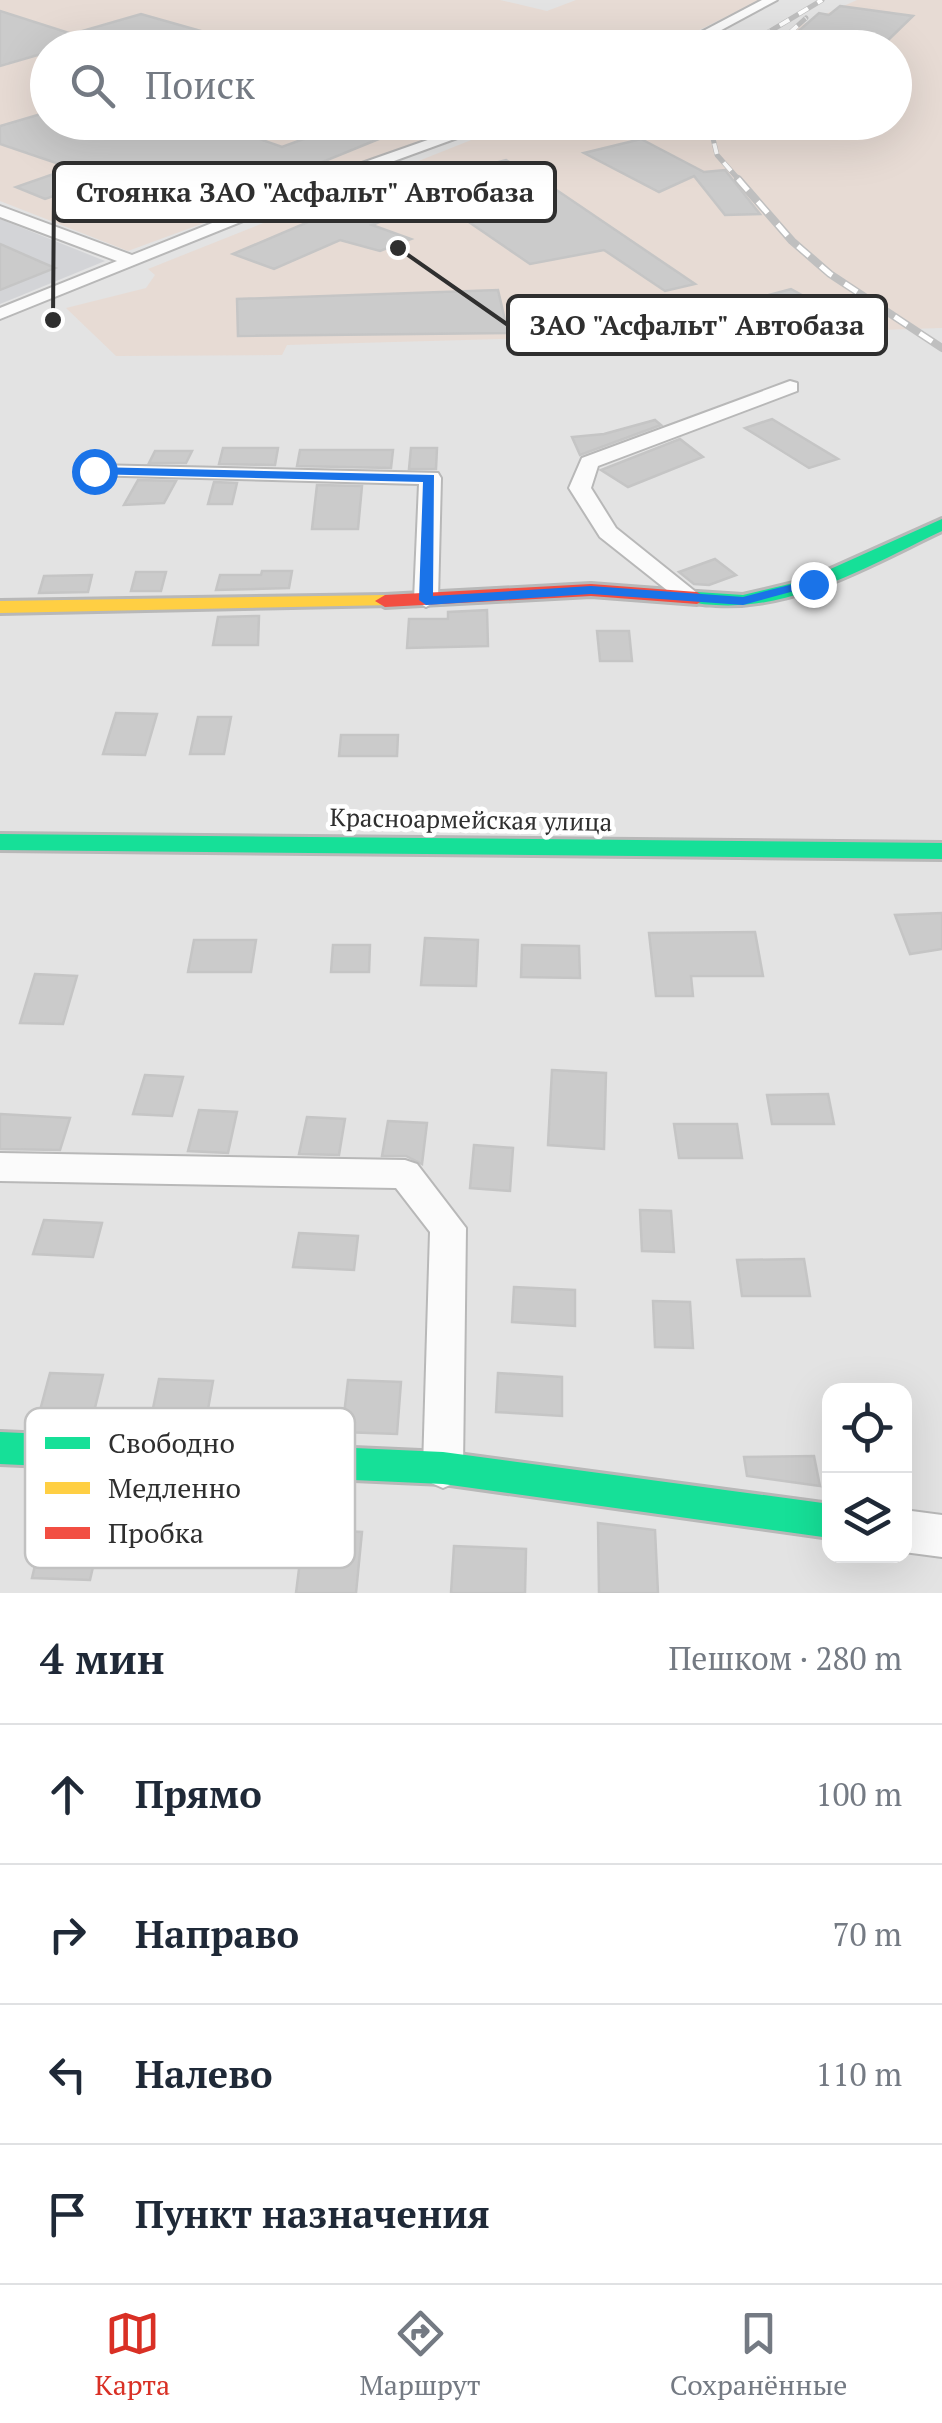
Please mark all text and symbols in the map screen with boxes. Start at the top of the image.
search box [30,30,912,140]
icon: search [65,58,120,113]
text: Поиск [145,60,255,110]
callout: Стоянка ЗАО "Асфальт" Автобаза [54,163,555,221]
text: Стоянка ЗАО "Асфальт" Автобаза [76,173,535,210]
callout: ЗАО "Асфальт" Автобаза [508,296,886,354]
text: ЗАО "Асфальт" Автобаза [530,306,865,343]
route start [72,449,118,495]
route end [791,562,837,608]
street label: Красноармейская улица [329,800,613,838]
map controls [822,1383,912,1563]
button: locate [822,1383,912,1473]
legend [25,1408,355,1568]
text: Свободно [108,1424,235,1461]
text: Медленно [108,1469,241,1506]
button: layers [822,1473,912,1563]
text: Пробка [108,1514,204,1551]
text: 4 мин [40,1630,165,1686]
text: Пешком · 280 m [668,1637,902,1679]
icon: ahead [40,1767,95,1822]
text: Прямо [135,1769,262,1819]
text: 100 m [815,1773,902,1815]
icon: right [40,1907,95,1962]
text: Направо [135,1909,299,1959]
text: 70 m [832,1913,902,1955]
icon: left [40,2047,95,2102]
text: Налево [135,2049,273,2099]
text: 110 m [815,2053,902,2095]
icon: arrive [40,2187,95,2242]
text: Пункт назначения [135,2189,490,2239]
tab: Карта [95,2306,170,2403]
tab: Маршрут [359,2306,481,2403]
tab: Сохранённые [670,2306,847,2403]

